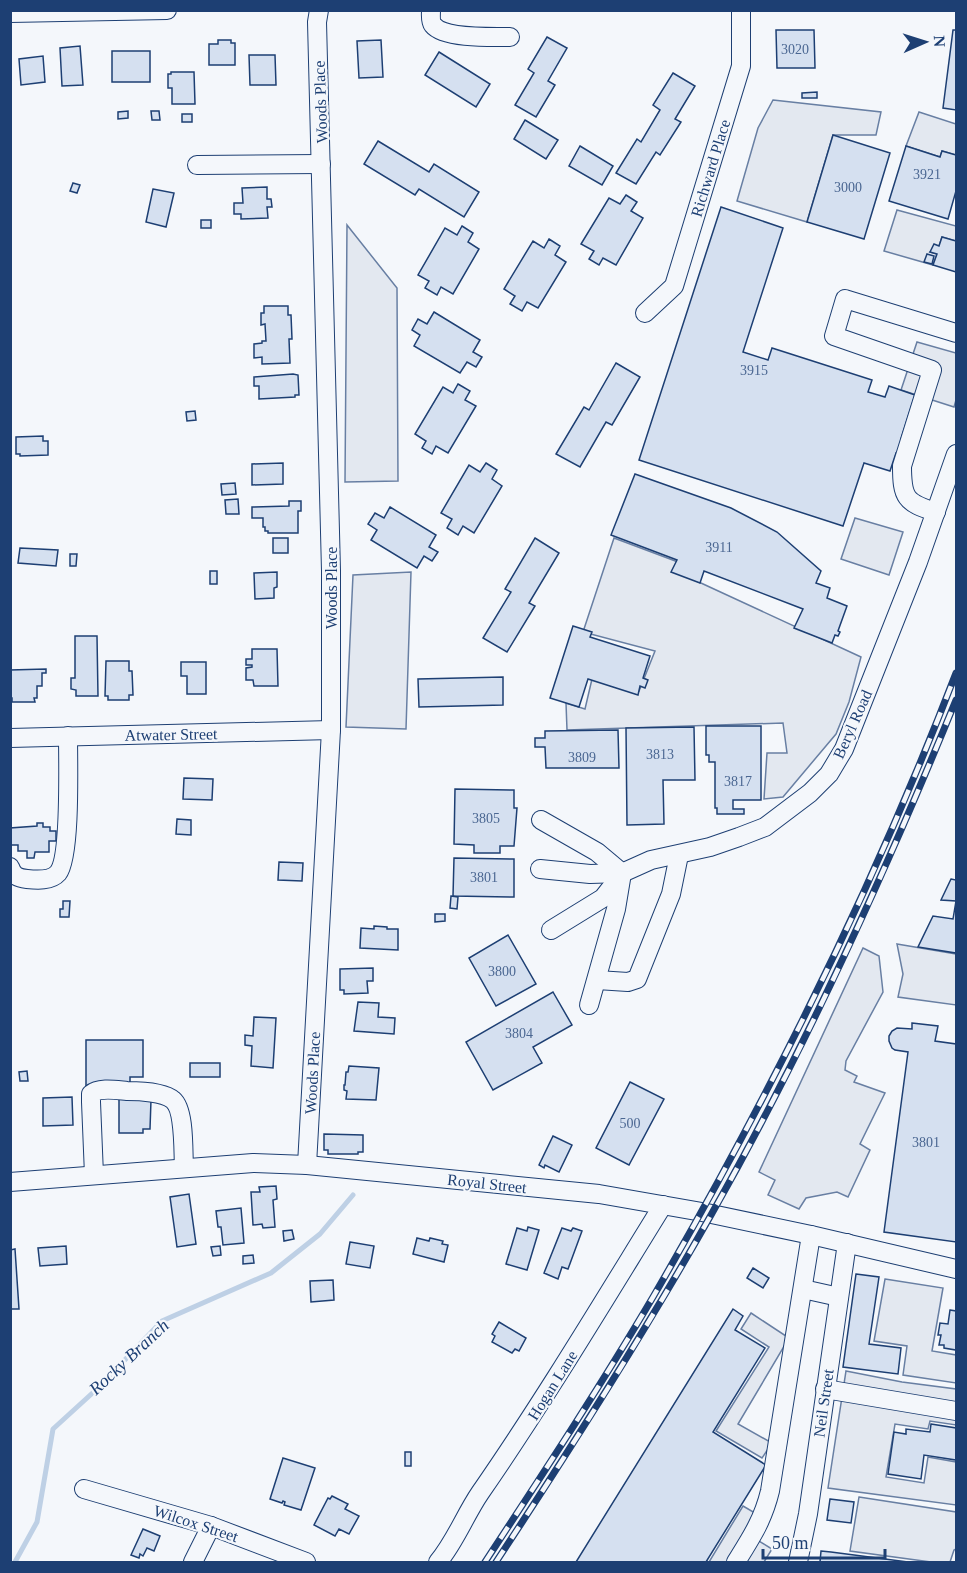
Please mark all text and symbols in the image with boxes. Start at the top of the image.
north arrow [895,12,955,72]
text: N [931,35,948,48]
house number: 3020 [781,42,809,57]
street label: Woods Place [311,60,330,144]
street label: Richward Place [688,117,733,219]
house number: 3921 [913,167,941,182]
house number: 3000 [834,180,862,195]
house number: 3915 [740,363,768,378]
house number: 3911 [705,540,733,555]
street label: Woods Place [323,547,340,629]
street label: Beryl Road [830,687,876,762]
street label: Atwater Street [124,725,218,744]
house number: 3813 [646,747,674,762]
house number: 3809 [568,750,596,765]
house number: 3817 [724,774,752,789]
house number: 3805 [472,811,500,826]
house number: 3801 [470,870,498,885]
house number: 3800 [488,964,516,979]
house number: 3804 [505,1026,533,1041]
street label: Woods Place [302,1031,323,1115]
house number: 500 [620,1116,641,1131]
house number: 3801 [912,1135,940,1150]
street label: Royal Street [446,1171,528,1197]
water label: Rocky Branch [84,1315,173,1400]
street label: Hogan Lane [524,1347,581,1424]
street label: Neil Street [810,1367,837,1438]
street label: Wilcox Street [151,1502,241,1545]
scale bar [763,1522,884,1560]
text: 50 m [772,1533,809,1553]

